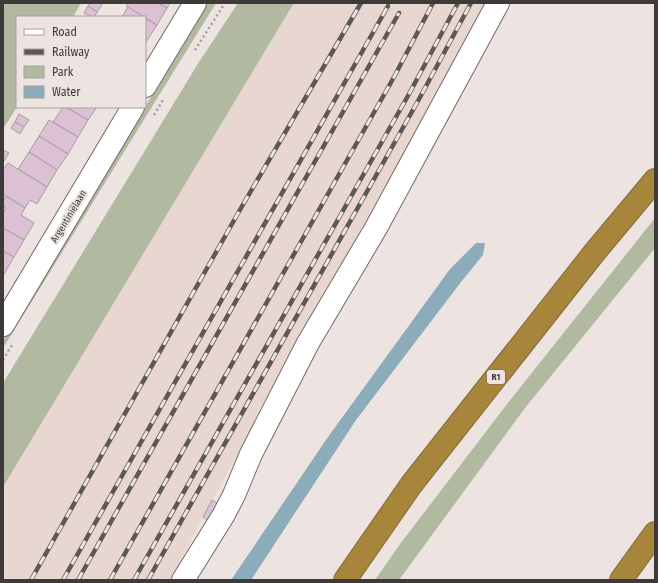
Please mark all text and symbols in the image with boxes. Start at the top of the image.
legend [16,16,146,108]
text: Road [52,25,77,39]
text: Railway [52,45,90,59]
text: Park [52,65,74,79]
text: Water [52,85,81,99]
street label: Argentiniëlaan [48,188,89,245]
road number: R1 [487,370,505,384]

